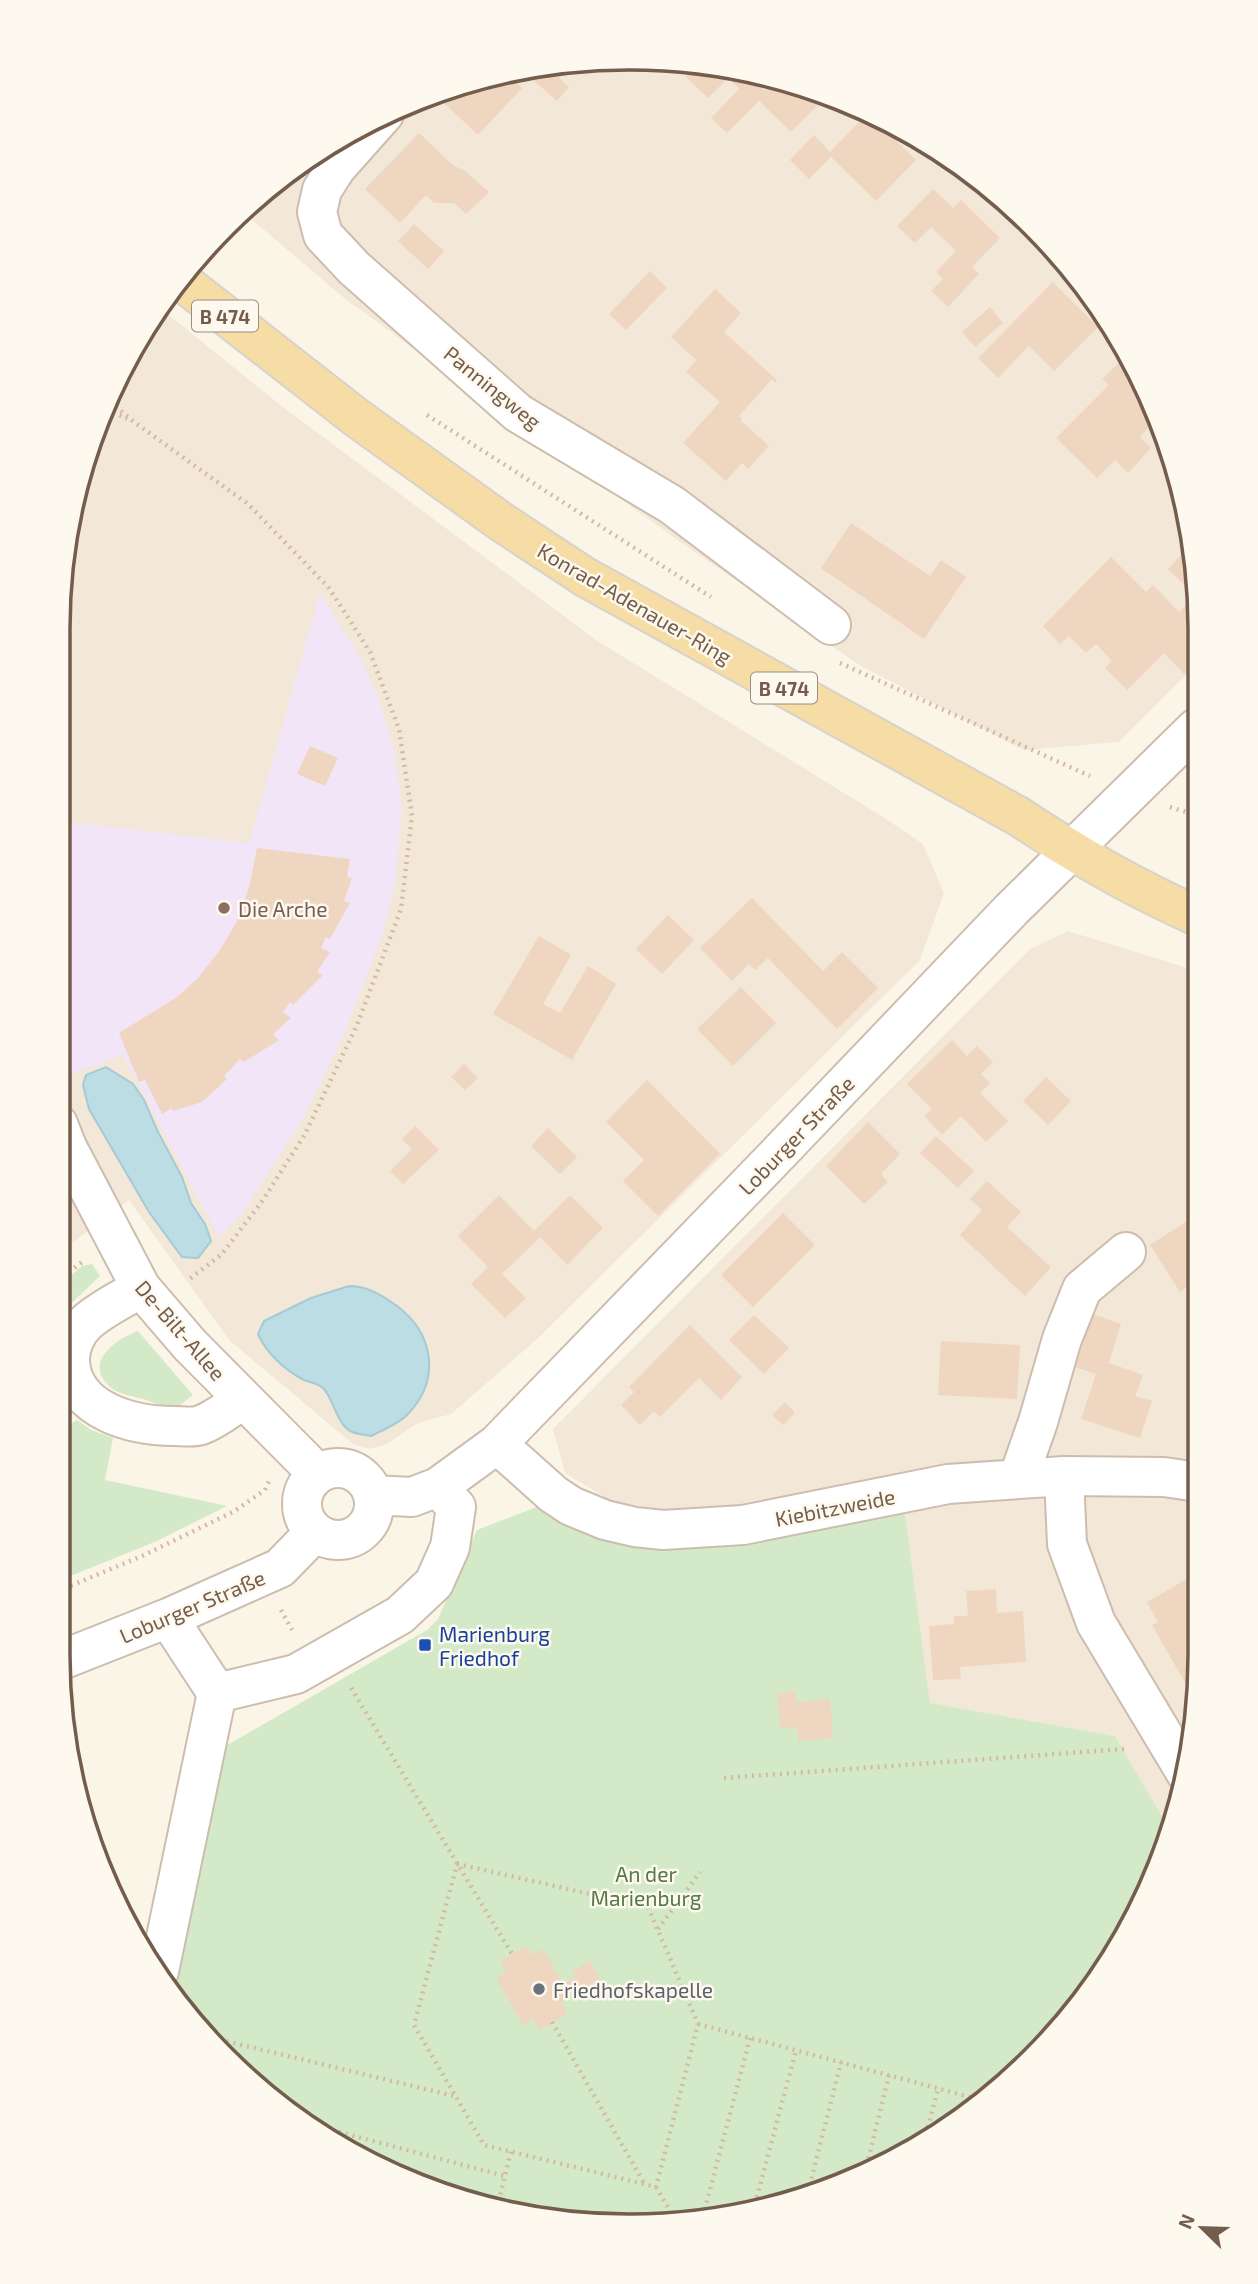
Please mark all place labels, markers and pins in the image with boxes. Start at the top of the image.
place label: Die Arche [238,896,328,921]
marker: Die Arche [216,900,232,916]
place label: Marienburg Friedhof [439,1621,550,1670]
marker: Marienburg Friedhof [417,1637,433,1653]
place label: Friedhofskapelle [553,1977,713,2002]
marker: Friedhofskapelle [531,1981,547,1997]

